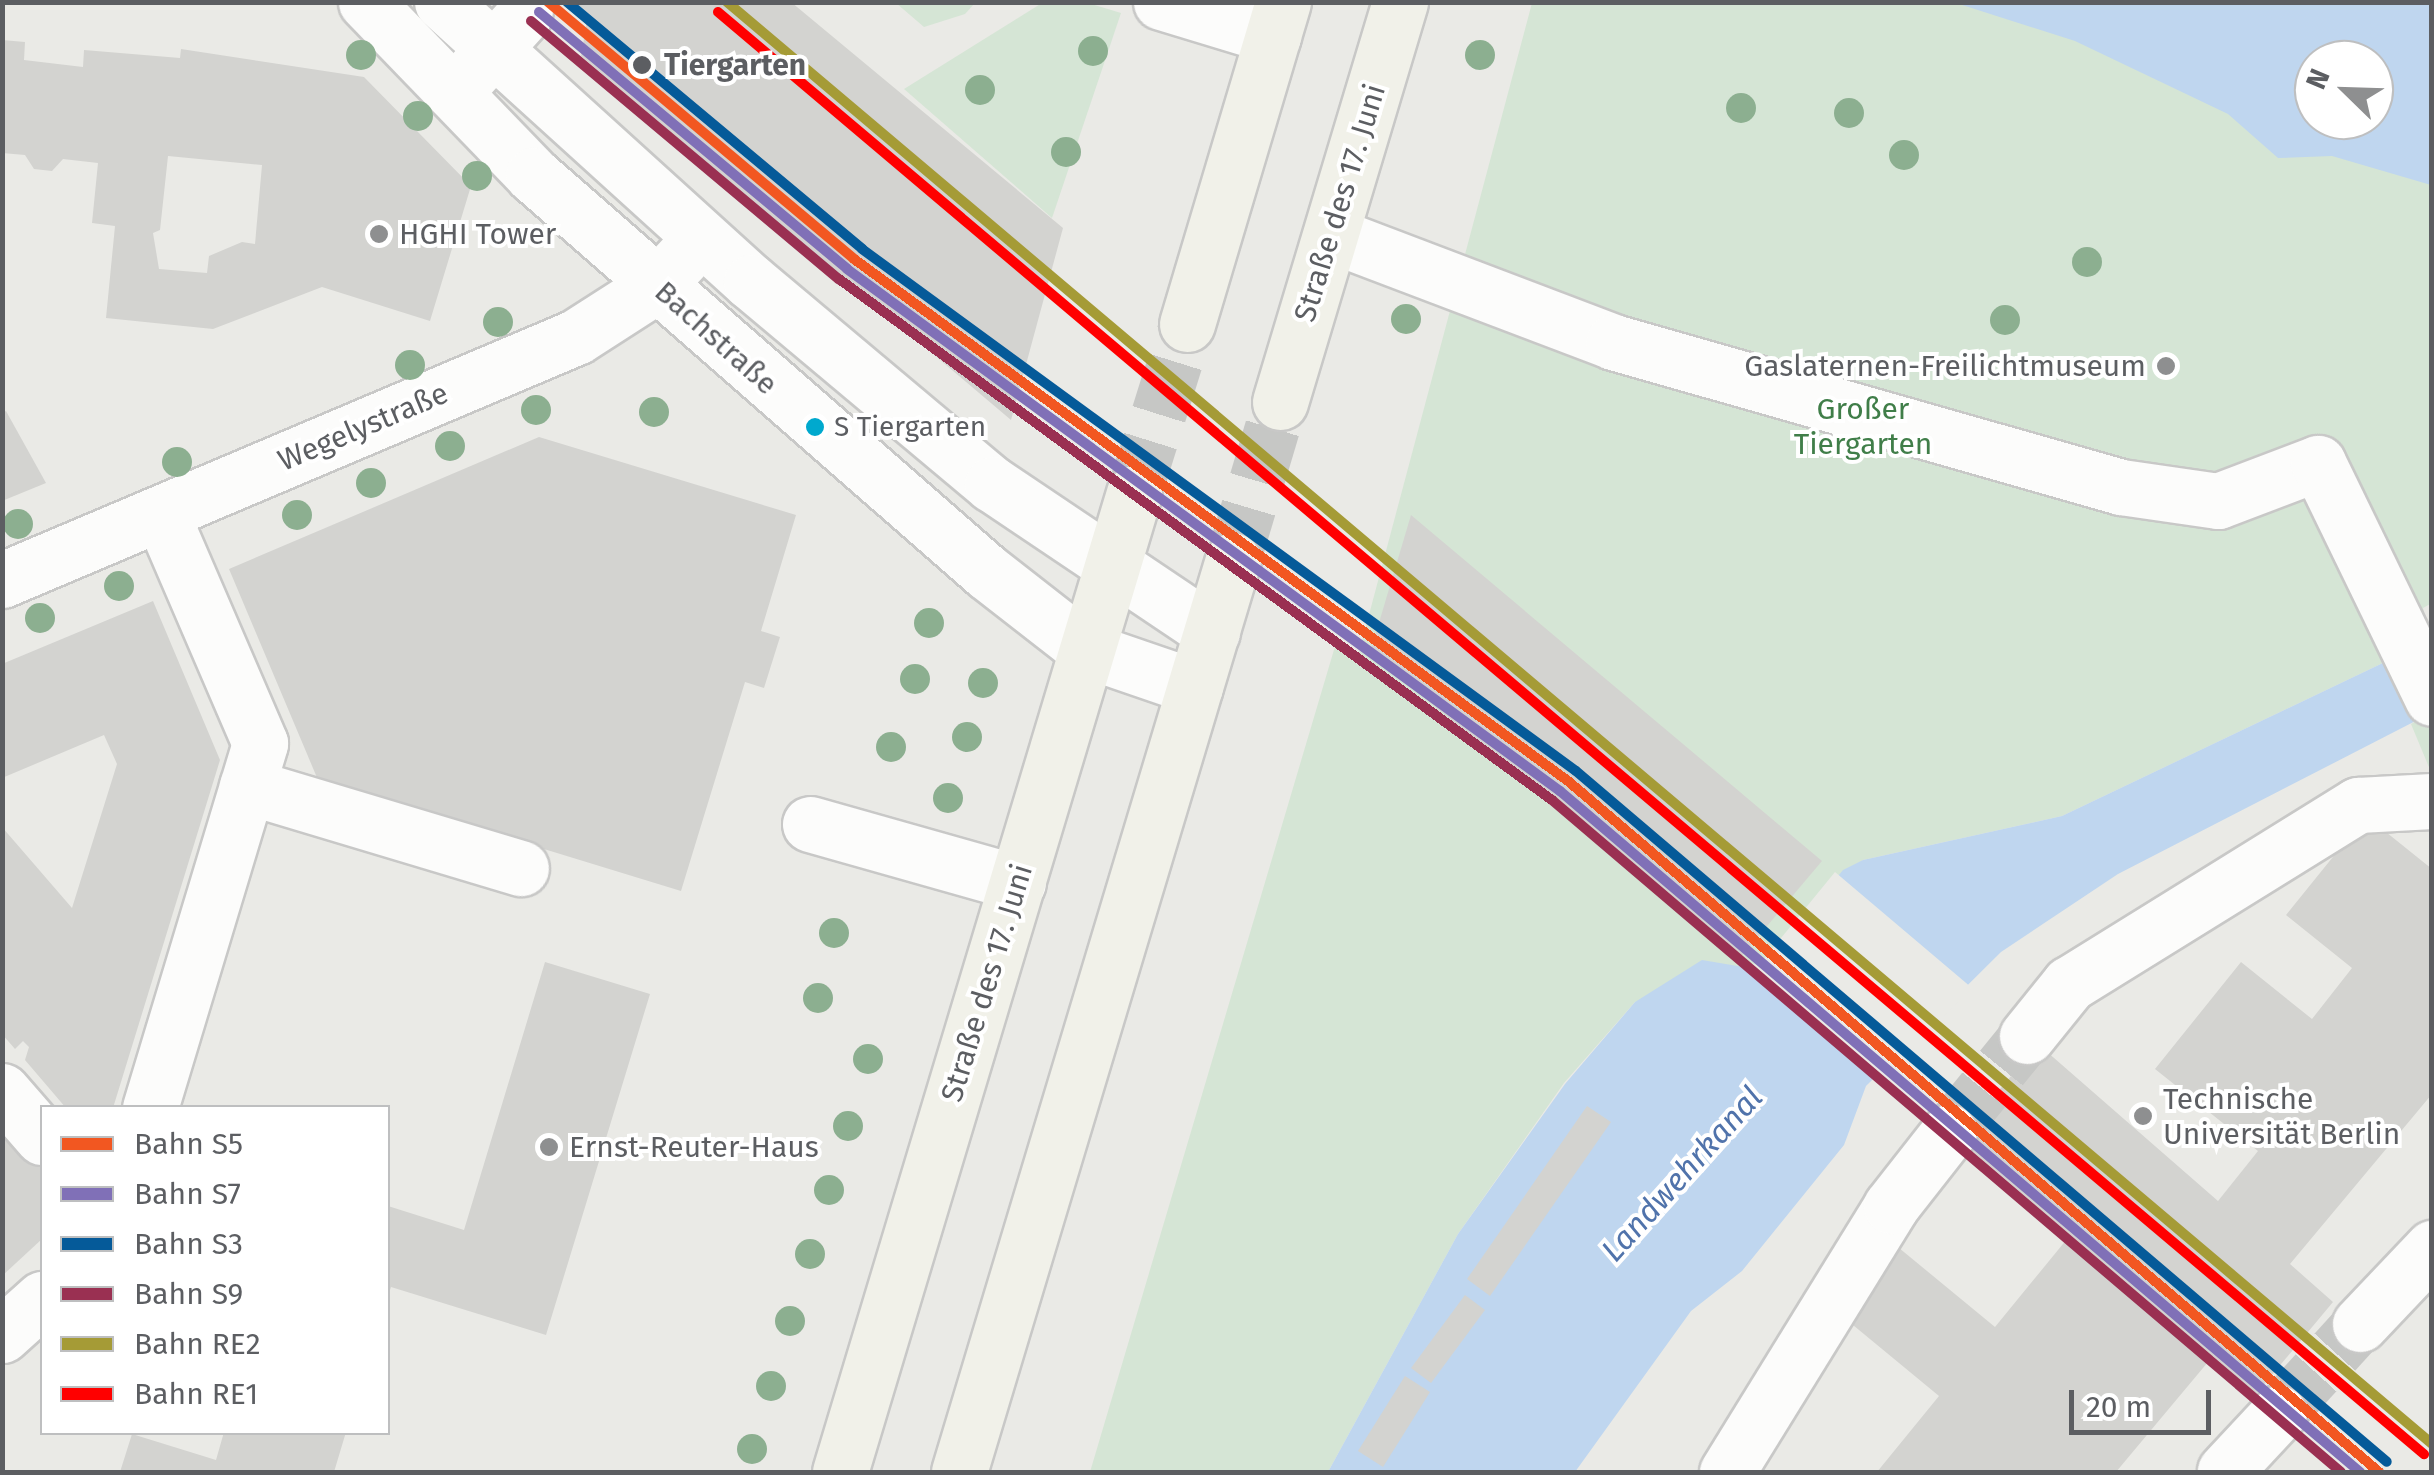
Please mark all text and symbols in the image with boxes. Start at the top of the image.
north arrow [2294,40,2394,140]
place label: Tiergarten [664,47,806,83]
marker: Tiergarten [629,52,655,78]
text: N [2299,64,2337,94]
street label: Straße des 17. Juni [1287,80,1393,326]
place label: HGHI Tower [399,216,556,252]
marker: HGHI Tower [368,223,390,245]
street label: Bachstraße [647,274,785,402]
place label: Gaslaternen-Freilichtmuseum [1744,348,2146,384]
marker: Gaslaternen-Freilichtmuseum [2155,355,2177,377]
street label: Wegelystraße [273,375,453,479]
park label: Großer Tiergarten [1794,391,1932,462]
place label: S Tiergarten [834,410,986,444]
marker: S Tiergarten [805,417,825,437]
street label: Straße des 17. Juni [934,860,1040,1106]
water label: Landwehrkanal [1593,1079,1771,1269]
place label: Technische Universität Berlin [2163,1081,2400,1152]
legend [40,1105,390,1435]
marker: Technische Universität Berlin [2132,1105,2154,1127]
text: Bahn S5 [134,1126,243,1162]
place label: Ernst-Reuter-Haus [569,1129,819,1165]
marker: Ernst-Reuter-Haus [538,1136,560,1158]
text: Bahn S7 [134,1176,241,1212]
text: Bahn S3 [134,1226,243,1262]
text: Bahn S9 [134,1276,243,1312]
text: Bahn RE2 [134,1326,261,1362]
scale bar [2074,1370,2216,1432]
text: Bahn RE1 [134,1376,258,1412]
text: 20 m [2086,1389,2151,1425]

